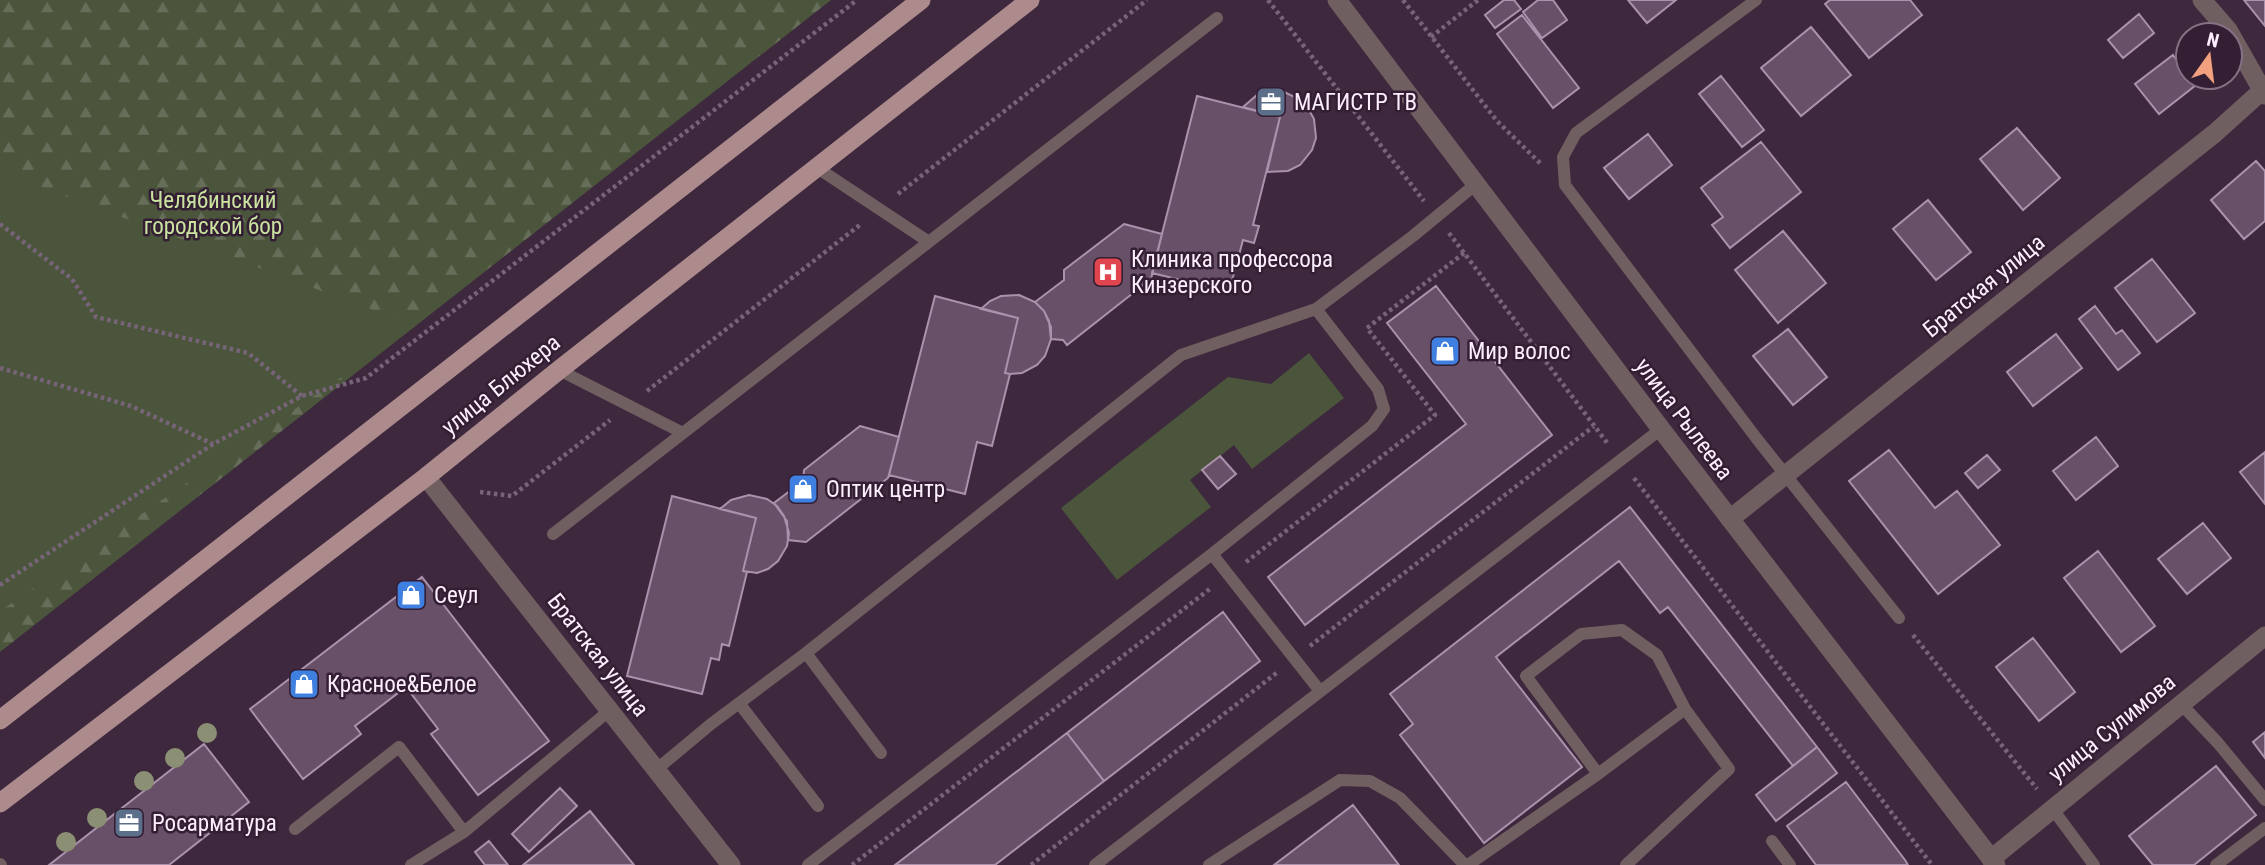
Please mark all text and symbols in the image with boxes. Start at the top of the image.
north arrow [2174,21,2244,91]
text: N [2205,27,2221,53]
office icon: МАГИСТР ТВ [1254,85,1288,119]
place label: МАГИСТР ТВ [1294,89,1417,116]
park label: Челябинский городской бор [144,187,282,240]
street label: Братская улица [1918,229,2050,343]
place label: Клиника профессора Кинзерского [1131,246,1333,299]
hospital icon: Клиника профессора Кинзерского [1091,255,1125,289]
street label: улица Блюхера [436,329,566,441]
shop icon: Мир волос [1428,334,1462,368]
place label: Мир волос [1468,338,1571,365]
street label: улица Рылеева [1630,353,1738,485]
shop icon: Оптик центр [786,472,820,506]
place label: Оптик центр [826,476,945,503]
shop icon: Сеул [394,578,428,612]
place label: Сеул [434,582,479,609]
street label: Братская улица [542,588,654,722]
shop icon: Красное&Белое [287,667,321,701]
street label: улица Сулимова [2043,669,2181,787]
place label: Красное&Белое [327,671,477,698]
office icon: Росарматура [112,806,146,840]
place label: Росарматура [152,810,277,837]

